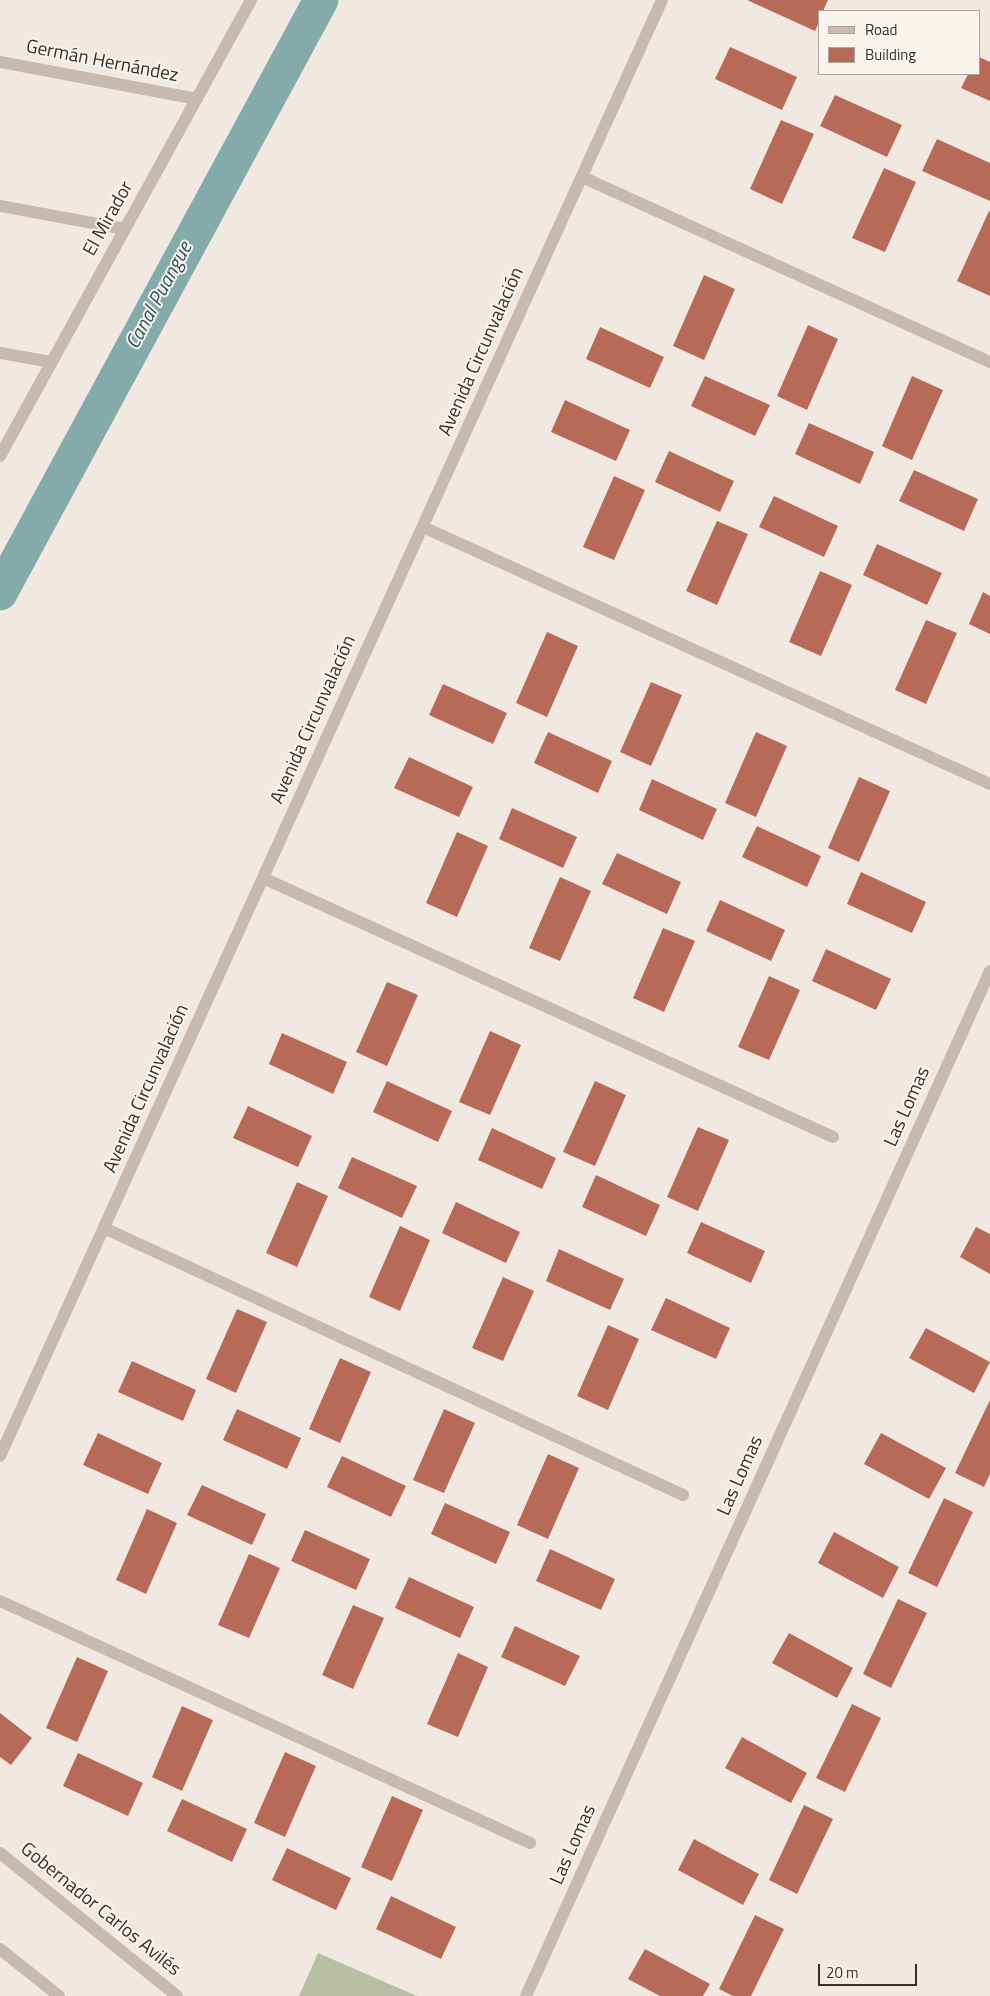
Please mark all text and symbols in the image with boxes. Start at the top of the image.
legend [818,10,980,75]
text: Road [865,18,897,41]
street label: Germán Hernández [24,36,180,88]
text: Building [865,43,916,66]
street label: El Mirador [79,178,139,260]
water label: Canal Puangue [122,238,198,354]
street label: Avenida Circunvalación [435,264,529,440]
street label: Avenida Circunvalación [267,632,361,808]
street label: Avenida Circunvalación [100,1001,194,1177]
street label: Las Lomas [880,1064,936,1150]
street label: Las Lomas [713,1433,769,1519]
street label: Las Lomas [546,1802,602,1888]
street label: Gobernador Carlos Avilés [15,1838,185,1982]
scale bar [820,1954,919,1986]
text: 20 m [826,1961,859,1984]

